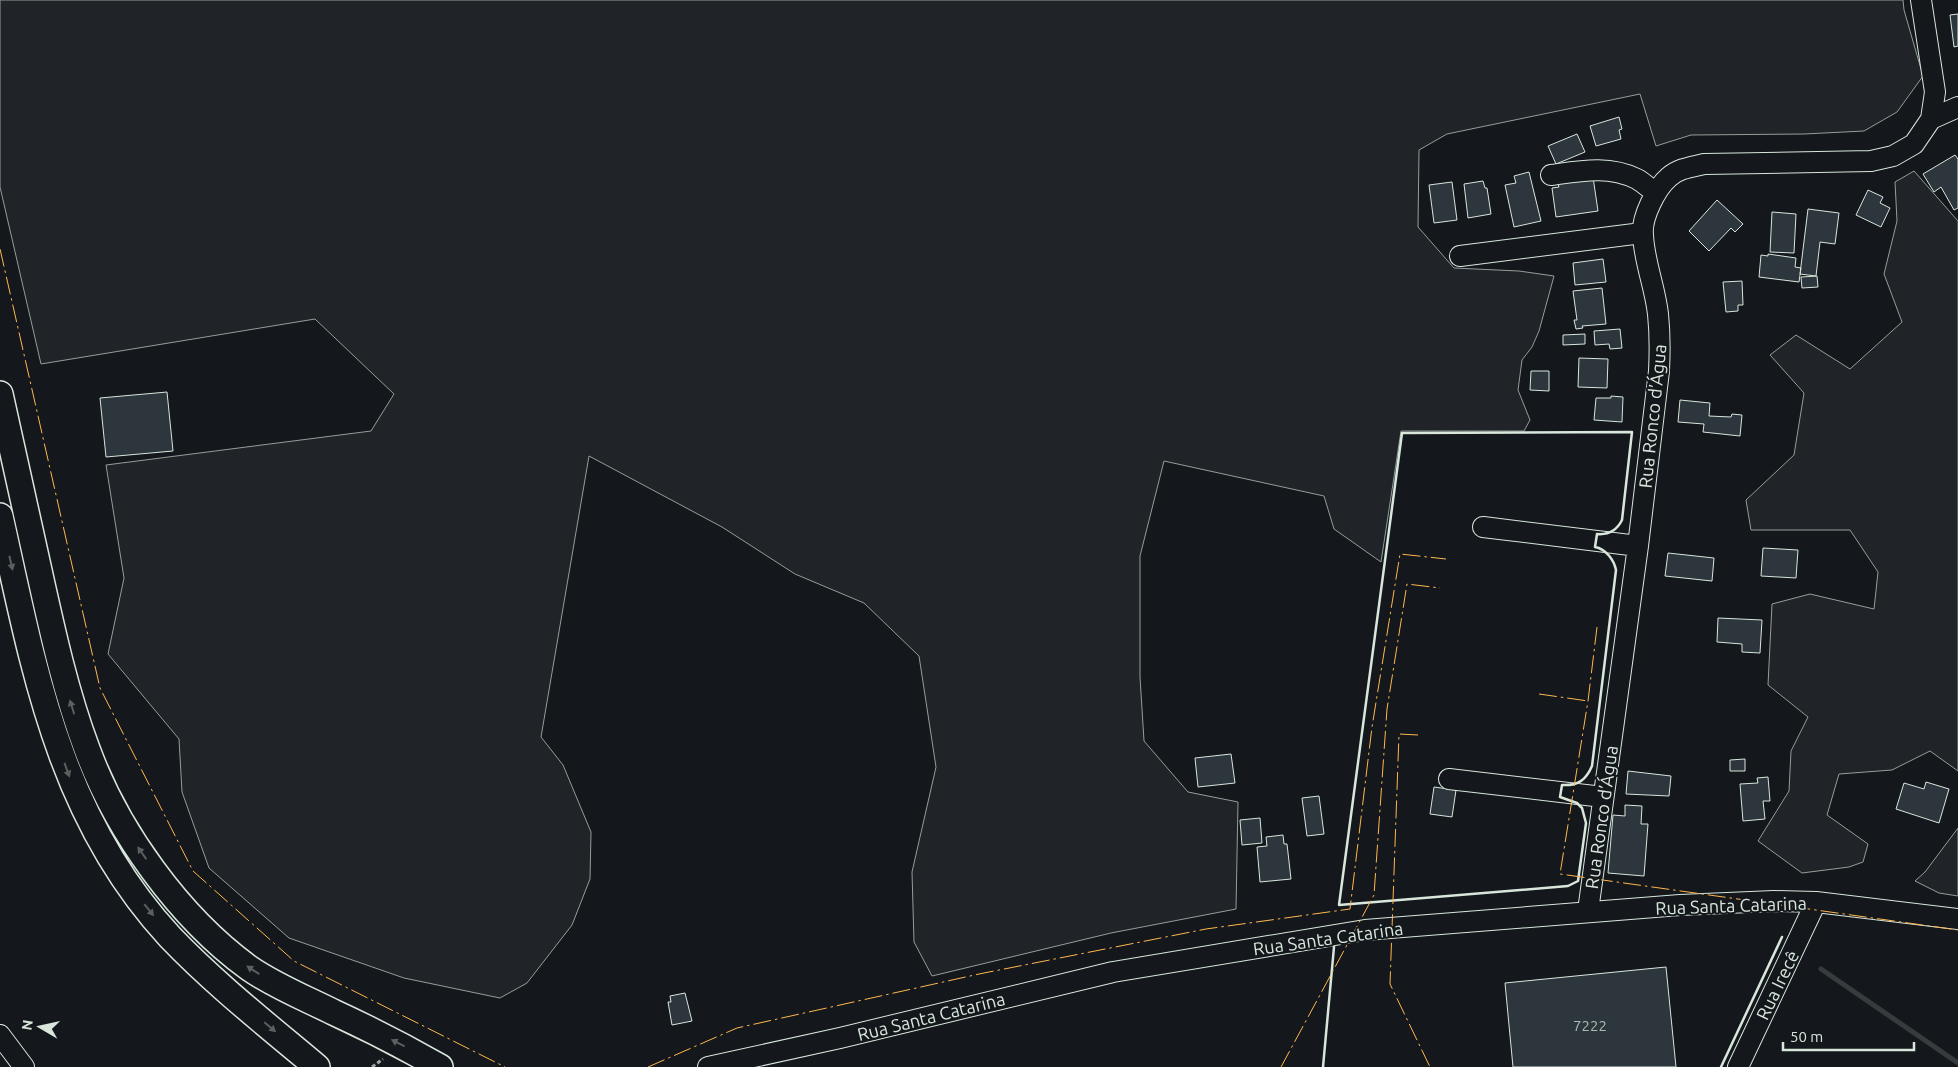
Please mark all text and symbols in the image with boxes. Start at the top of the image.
street label: Rua Ronco d’Água [1633,343,1670,489]
one-way arrow [7,556,15,571]
one-way arrow [68,699,76,714]
street label: Rua Ronco d’Água [1580,744,1621,890]
one-way arrow [64,763,71,778]
one-way arrow [137,846,147,860]
street label: Rua Santa Catarina [1655,892,1807,918]
one-way arrow [143,903,154,916]
street label: Rua Santa Catarina [1252,918,1404,958]
street label: Rua Irecê [1752,947,1802,1023]
one-way arrow [246,965,260,975]
street label: Rua Santa Catarina [855,988,1007,1044]
north arrow [15,1002,65,1052]
house number: 7222 [1573,1017,1607,1034]
text: N [18,1019,36,1031]
scale bar [1783,1020,1914,1052]
one-way arrow [263,1021,275,1033]
text: 50 m [1790,1028,1823,1045]
one-way arrow [391,1039,405,1047]

